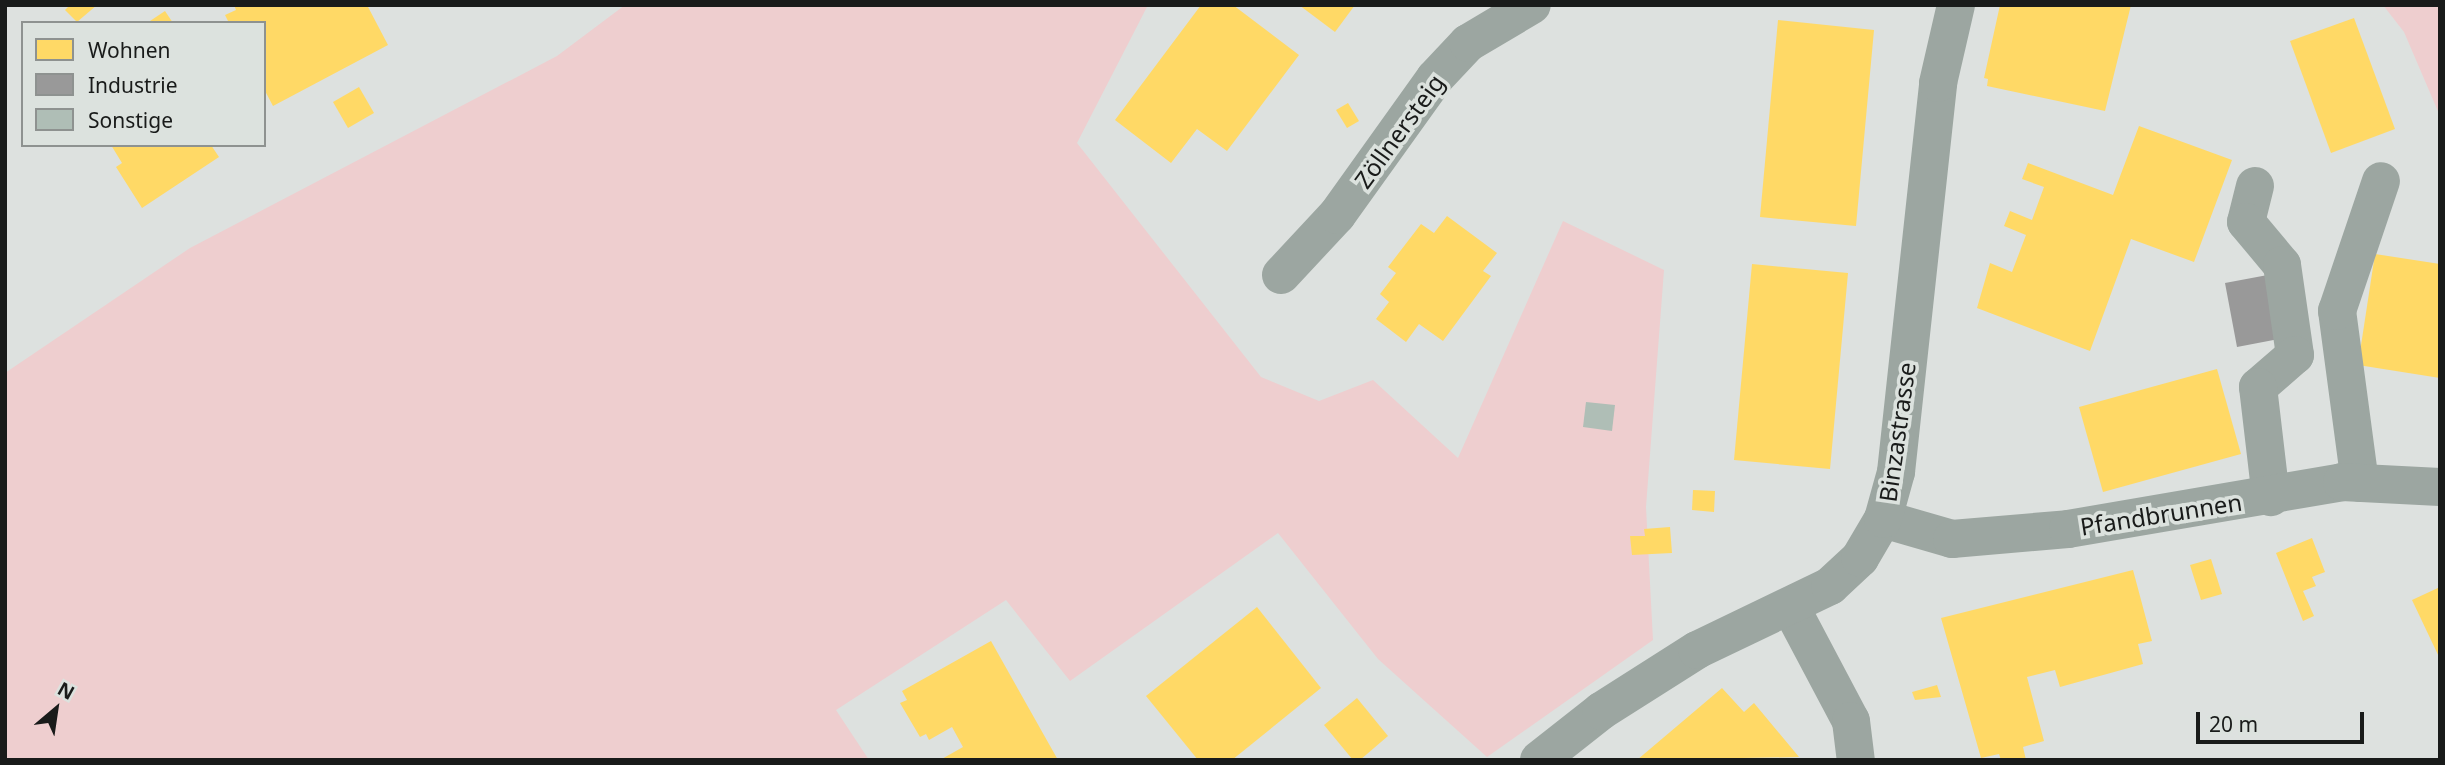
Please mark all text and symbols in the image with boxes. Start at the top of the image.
legend [21,21,266,147]
text: Wohnen [88,36,171,64]
street label: Zöllnersteig [1348,69,1450,193]
text: Industrie [88,71,178,99]
text: Sonstige [88,106,173,134]
street label: Binzastrasse [1873,360,1921,504]
street label: Pfandbrunnen [2078,487,2244,541]
north arrow [21,674,91,744]
text: N [53,676,79,706]
scale bar [2200,698,2368,742]
text: 20 m [2209,710,2258,738]

